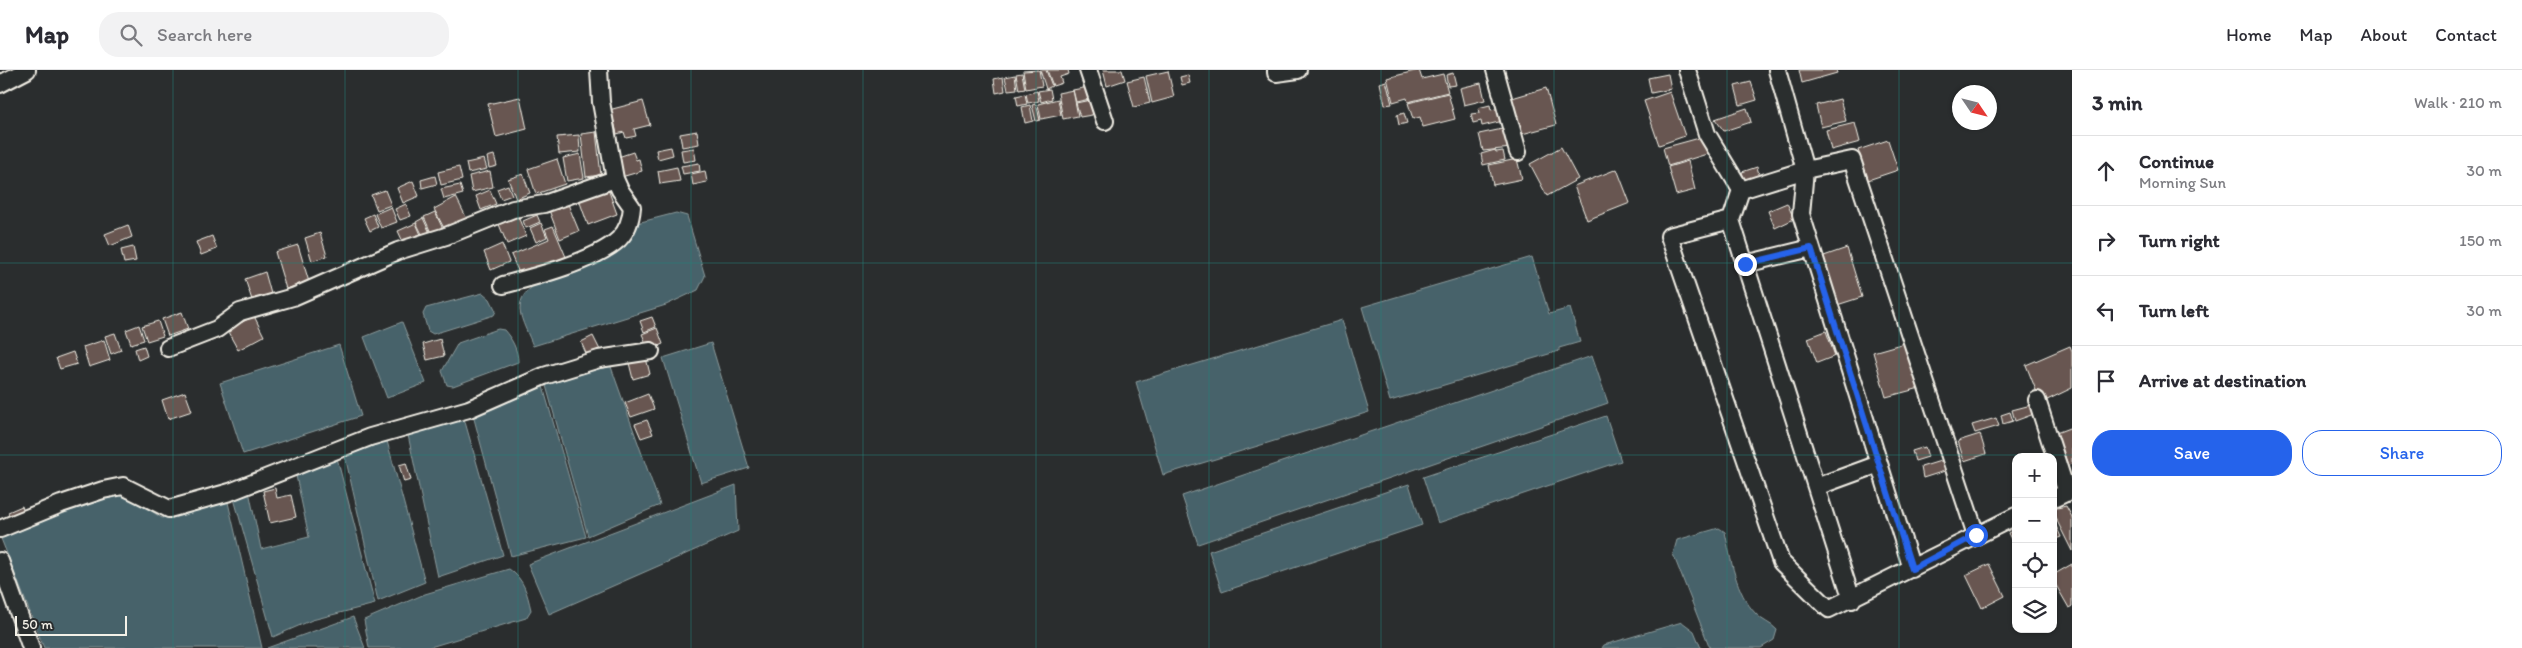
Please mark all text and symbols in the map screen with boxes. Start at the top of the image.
search box [99,12,449,57]
text: Map [25,20,69,49]
icon: search [117,21,145,49]
text: Search here [157,23,252,46]
text: Home [2226,24,2272,46]
text: Map [2300,24,2333,46]
text: About [2361,24,2407,46]
text: Contact [2435,24,2497,46]
north arrow [1952,85,1997,130]
text: 3 min [2092,90,2142,115]
text: Walk · 210 m [2414,93,2502,112]
text: Continue [2139,150,2214,173]
icon: ahead [2092,157,2120,185]
text: 30 m [2466,161,2502,180]
text: Morning Sun [2139,173,2226,192]
icon: right [2092,227,2120,255]
text: Turn right [2139,229,2220,252]
text: 150 m [2459,231,2502,250]
route end [1734,253,1757,276]
icon: left [2092,297,2120,325]
text: Turn left [2139,299,2209,322]
text: 30 m [2466,301,2502,320]
icon: arrive [2092,367,2120,395]
text: Arrive at destination [2139,369,2306,392]
button: Save [2092,430,2292,476]
button: Share [2302,430,2502,476]
map controls [2012,453,2057,633]
button: + [2012,453,2057,498]
button: − [2012,498,2057,543]
route start [1965,524,1988,547]
button: locate [2012,543,2057,588]
button: layers [2012,588,2057,633]
scale bar [15,613,128,636]
text: 50 m [22,616,53,633]

